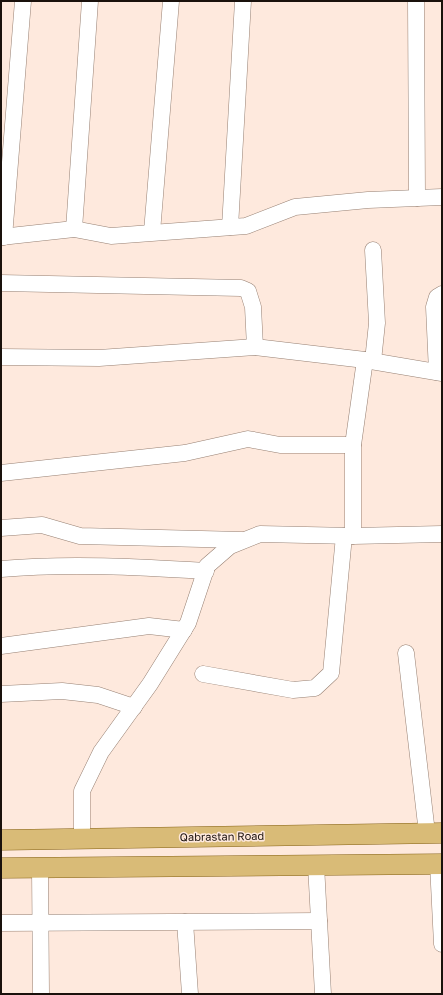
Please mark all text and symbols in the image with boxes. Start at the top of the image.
street label: Qabrastan Road [180,829,264,843]

